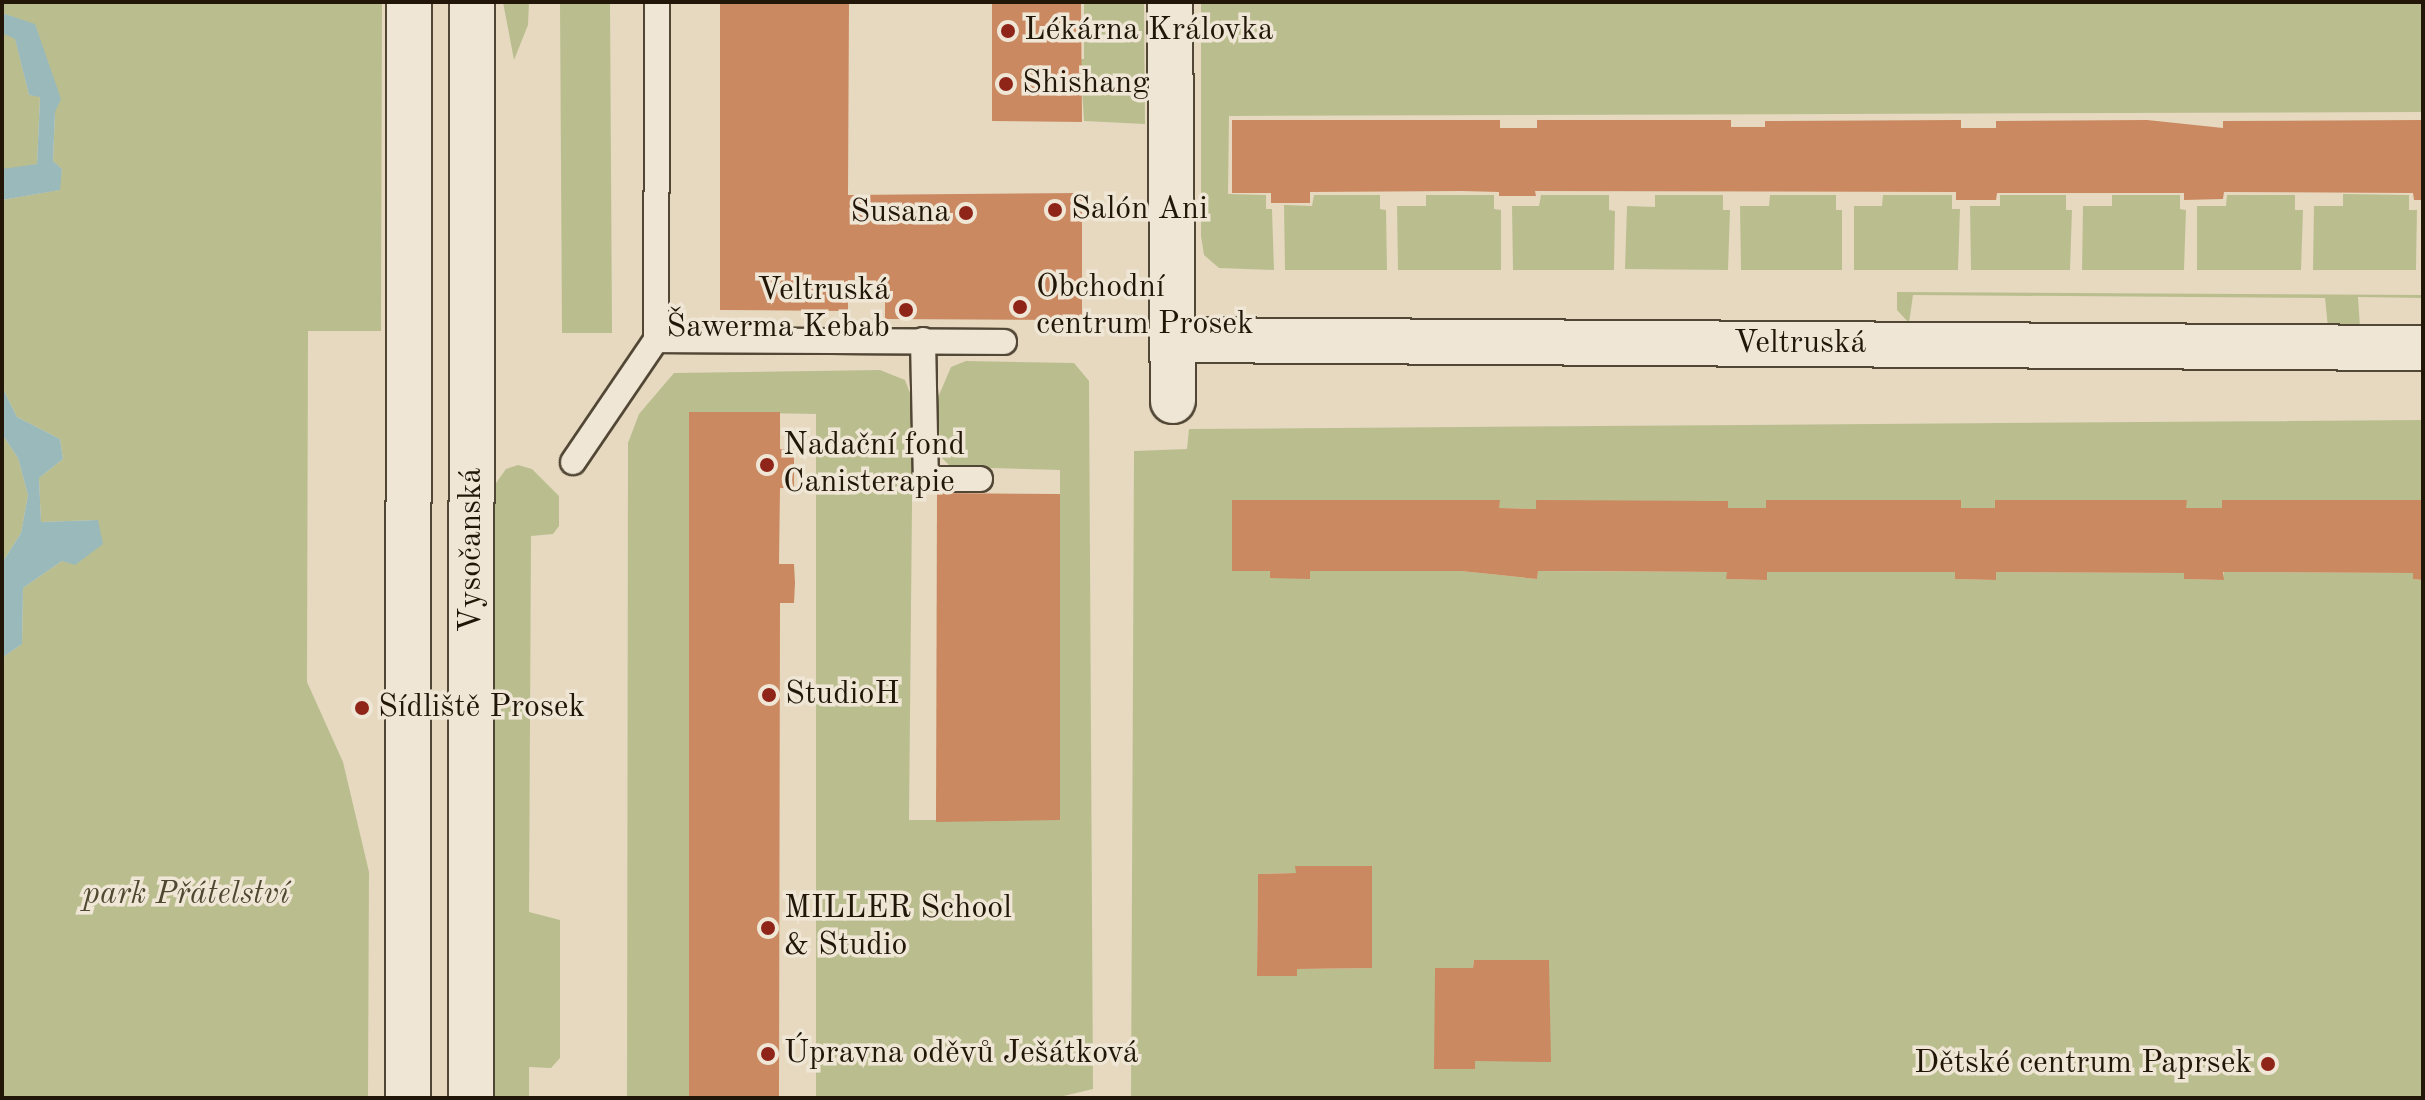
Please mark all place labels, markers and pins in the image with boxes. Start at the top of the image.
place label: Lékárna Královka [1024,12,1273,50]
marker: Lékárna Královka [999,22,1017,40]
place label: Shishang [1022,65,1150,103]
marker: Shishang [997,75,1015,93]
place label: Salón Ani [1071,191,1208,229]
place label: Susana [850,194,950,232]
marker: Salón Ani [1046,201,1064,219]
marker: Susana [957,204,975,222]
place label: Obchodní centrum Prosek [1036,270,1254,345]
place label: Veltruská Šawerma Kebab [666,273,890,348]
marker: Obchodní centrum Prosek [1011,298,1029,316]
marker: Veltruská Šawerma Kebab [897,301,915,319]
place label: Nadační fond Canisterapie [783,428,965,503]
marker: Nadační fond Canisterapie [758,456,776,474]
place label: StudioH [785,676,900,714]
marker: StudioH [760,686,778,704]
place label: Sídliště Prosek [378,689,585,727]
marker: Sídliště Prosek [353,699,371,717]
place label: MILLER School & Studio [784,891,1012,966]
marker: MILLER School & Studio [759,919,777,937]
place label: Úpravna oděvů Ješátková [784,1035,1139,1073]
marker: Úpravna oděvů Ješátková [759,1045,777,1063]
place label: Dětské centrum Paprsek [1914,1045,2252,1083]
marker: Dětské centrum Paprsek [2259,1055,2277,1073]

